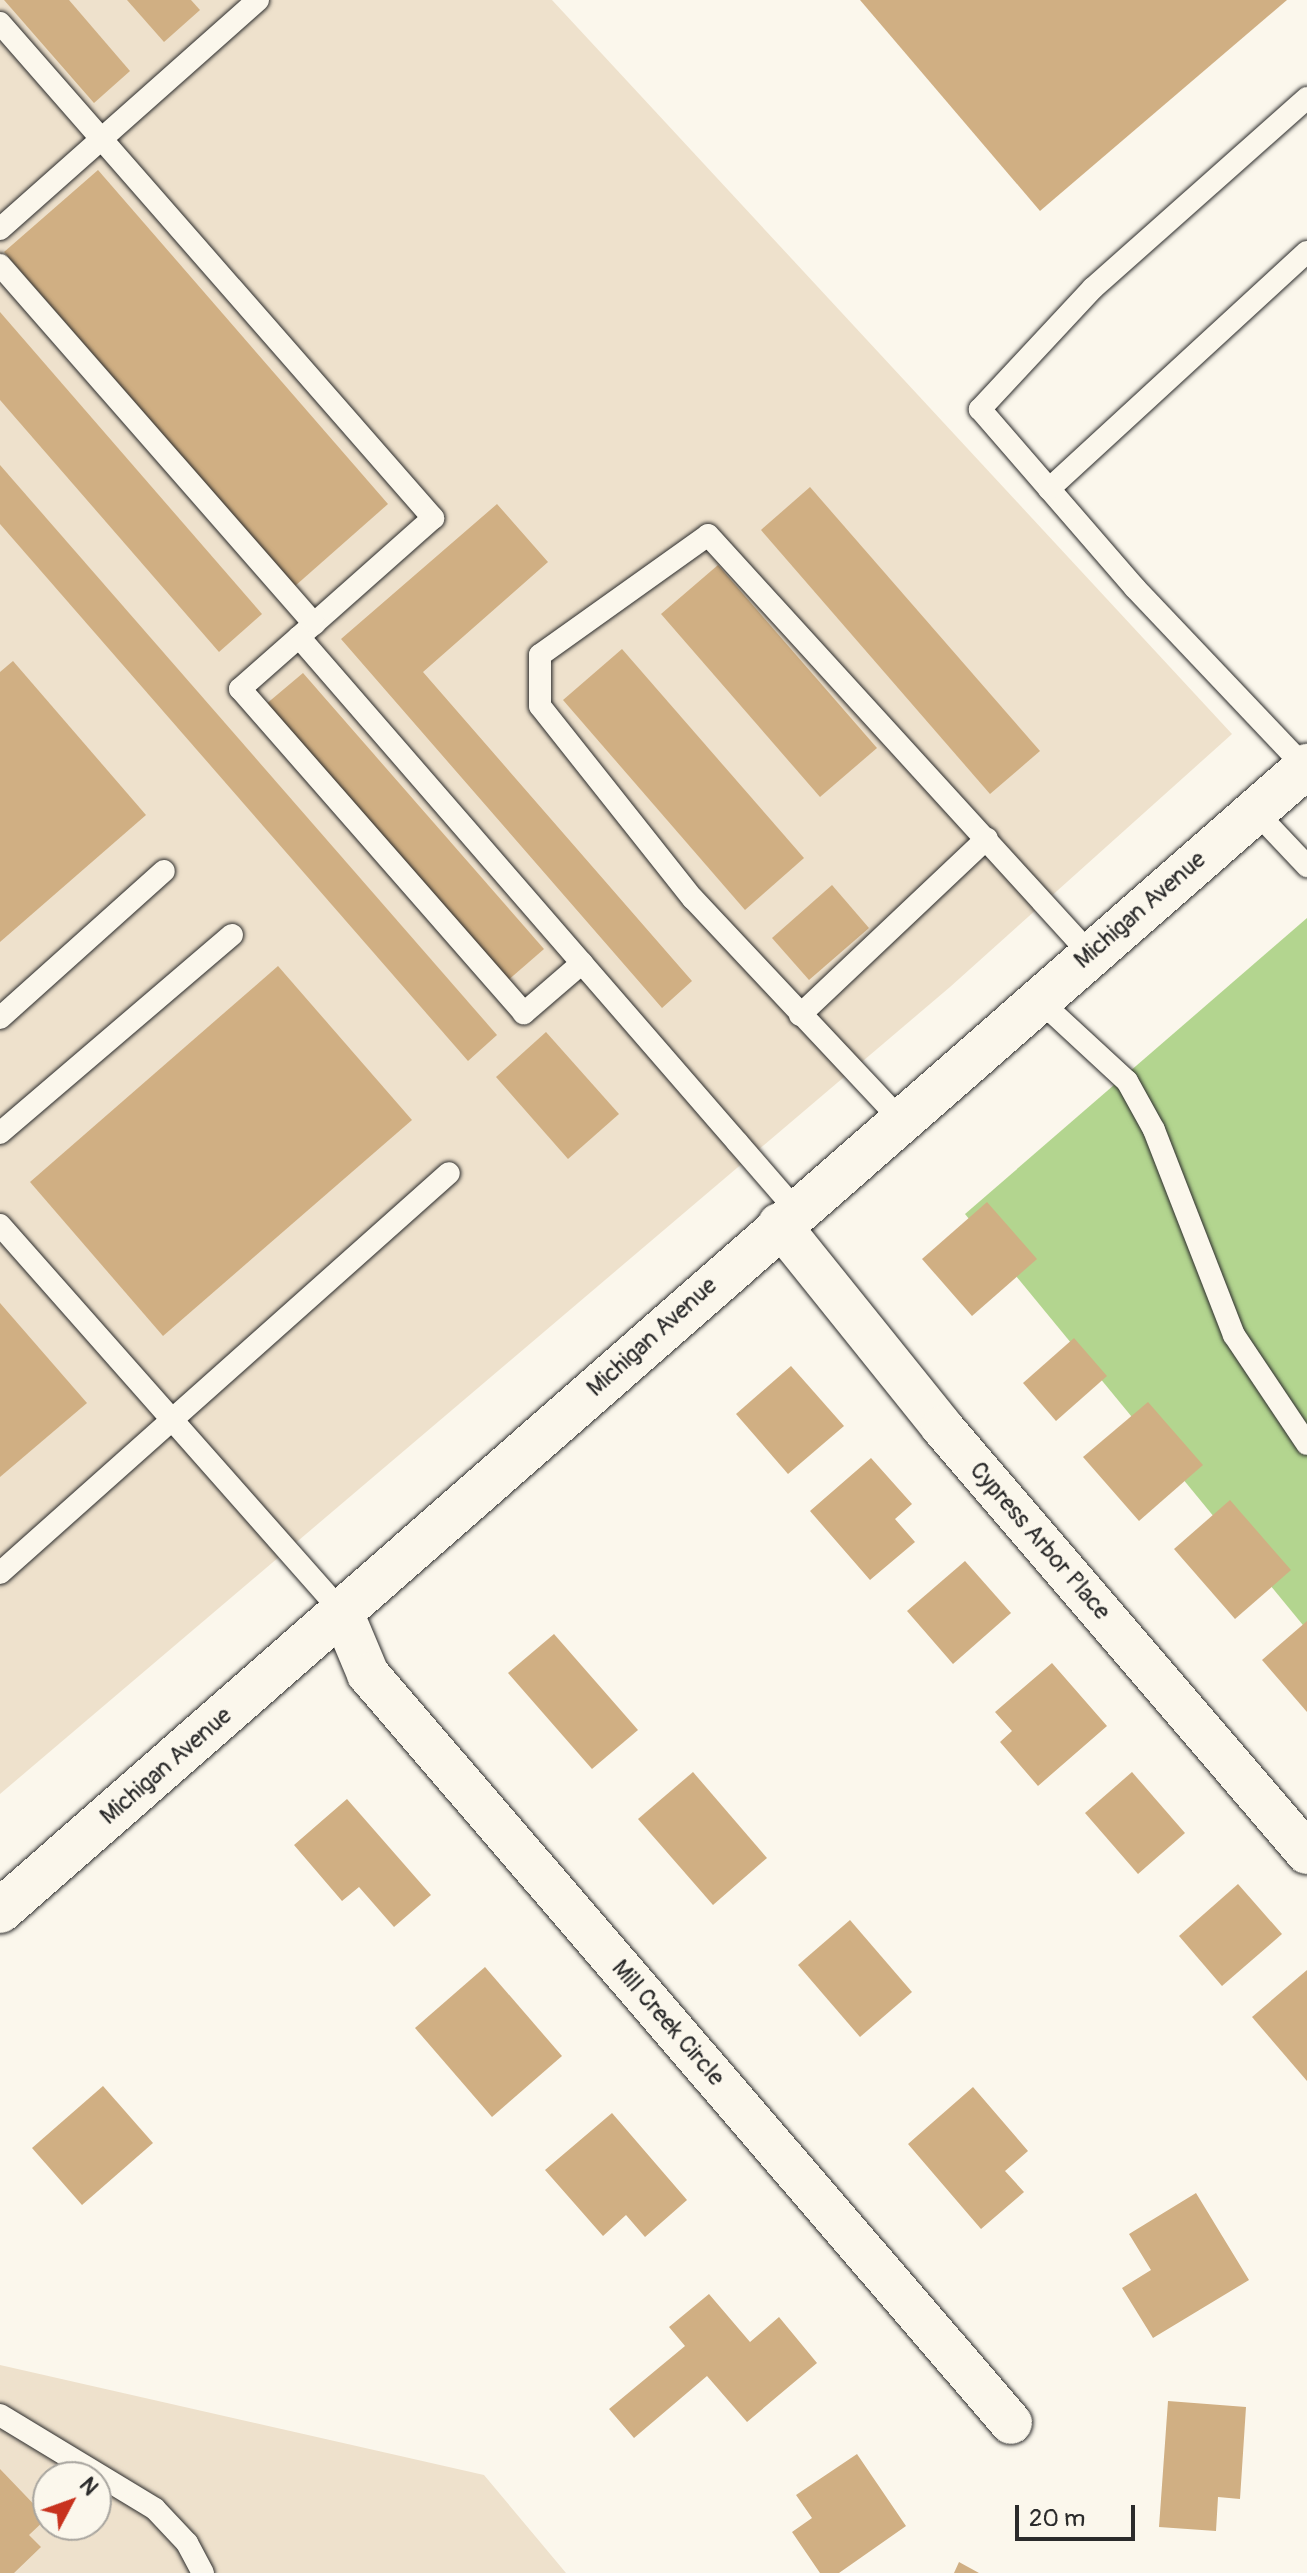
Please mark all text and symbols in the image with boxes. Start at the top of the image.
street label: Michigan Avenue [1068,845,1212,975]
street label: Michigan Avenue [581,1271,723,1403]
street label: Cypress Arbor Place [964,1456,1116,1626]
street label: Michigan Avenue [94,1701,238,1831]
street label: Mill Creek Circle [606,1954,730,2092]
north arrow [32,2461,112,2541]
text: N [73,2472,104,2501]
scale bar [1019,2489,1139,2539]
text: 20 m [1029,2504,1085,2533]

